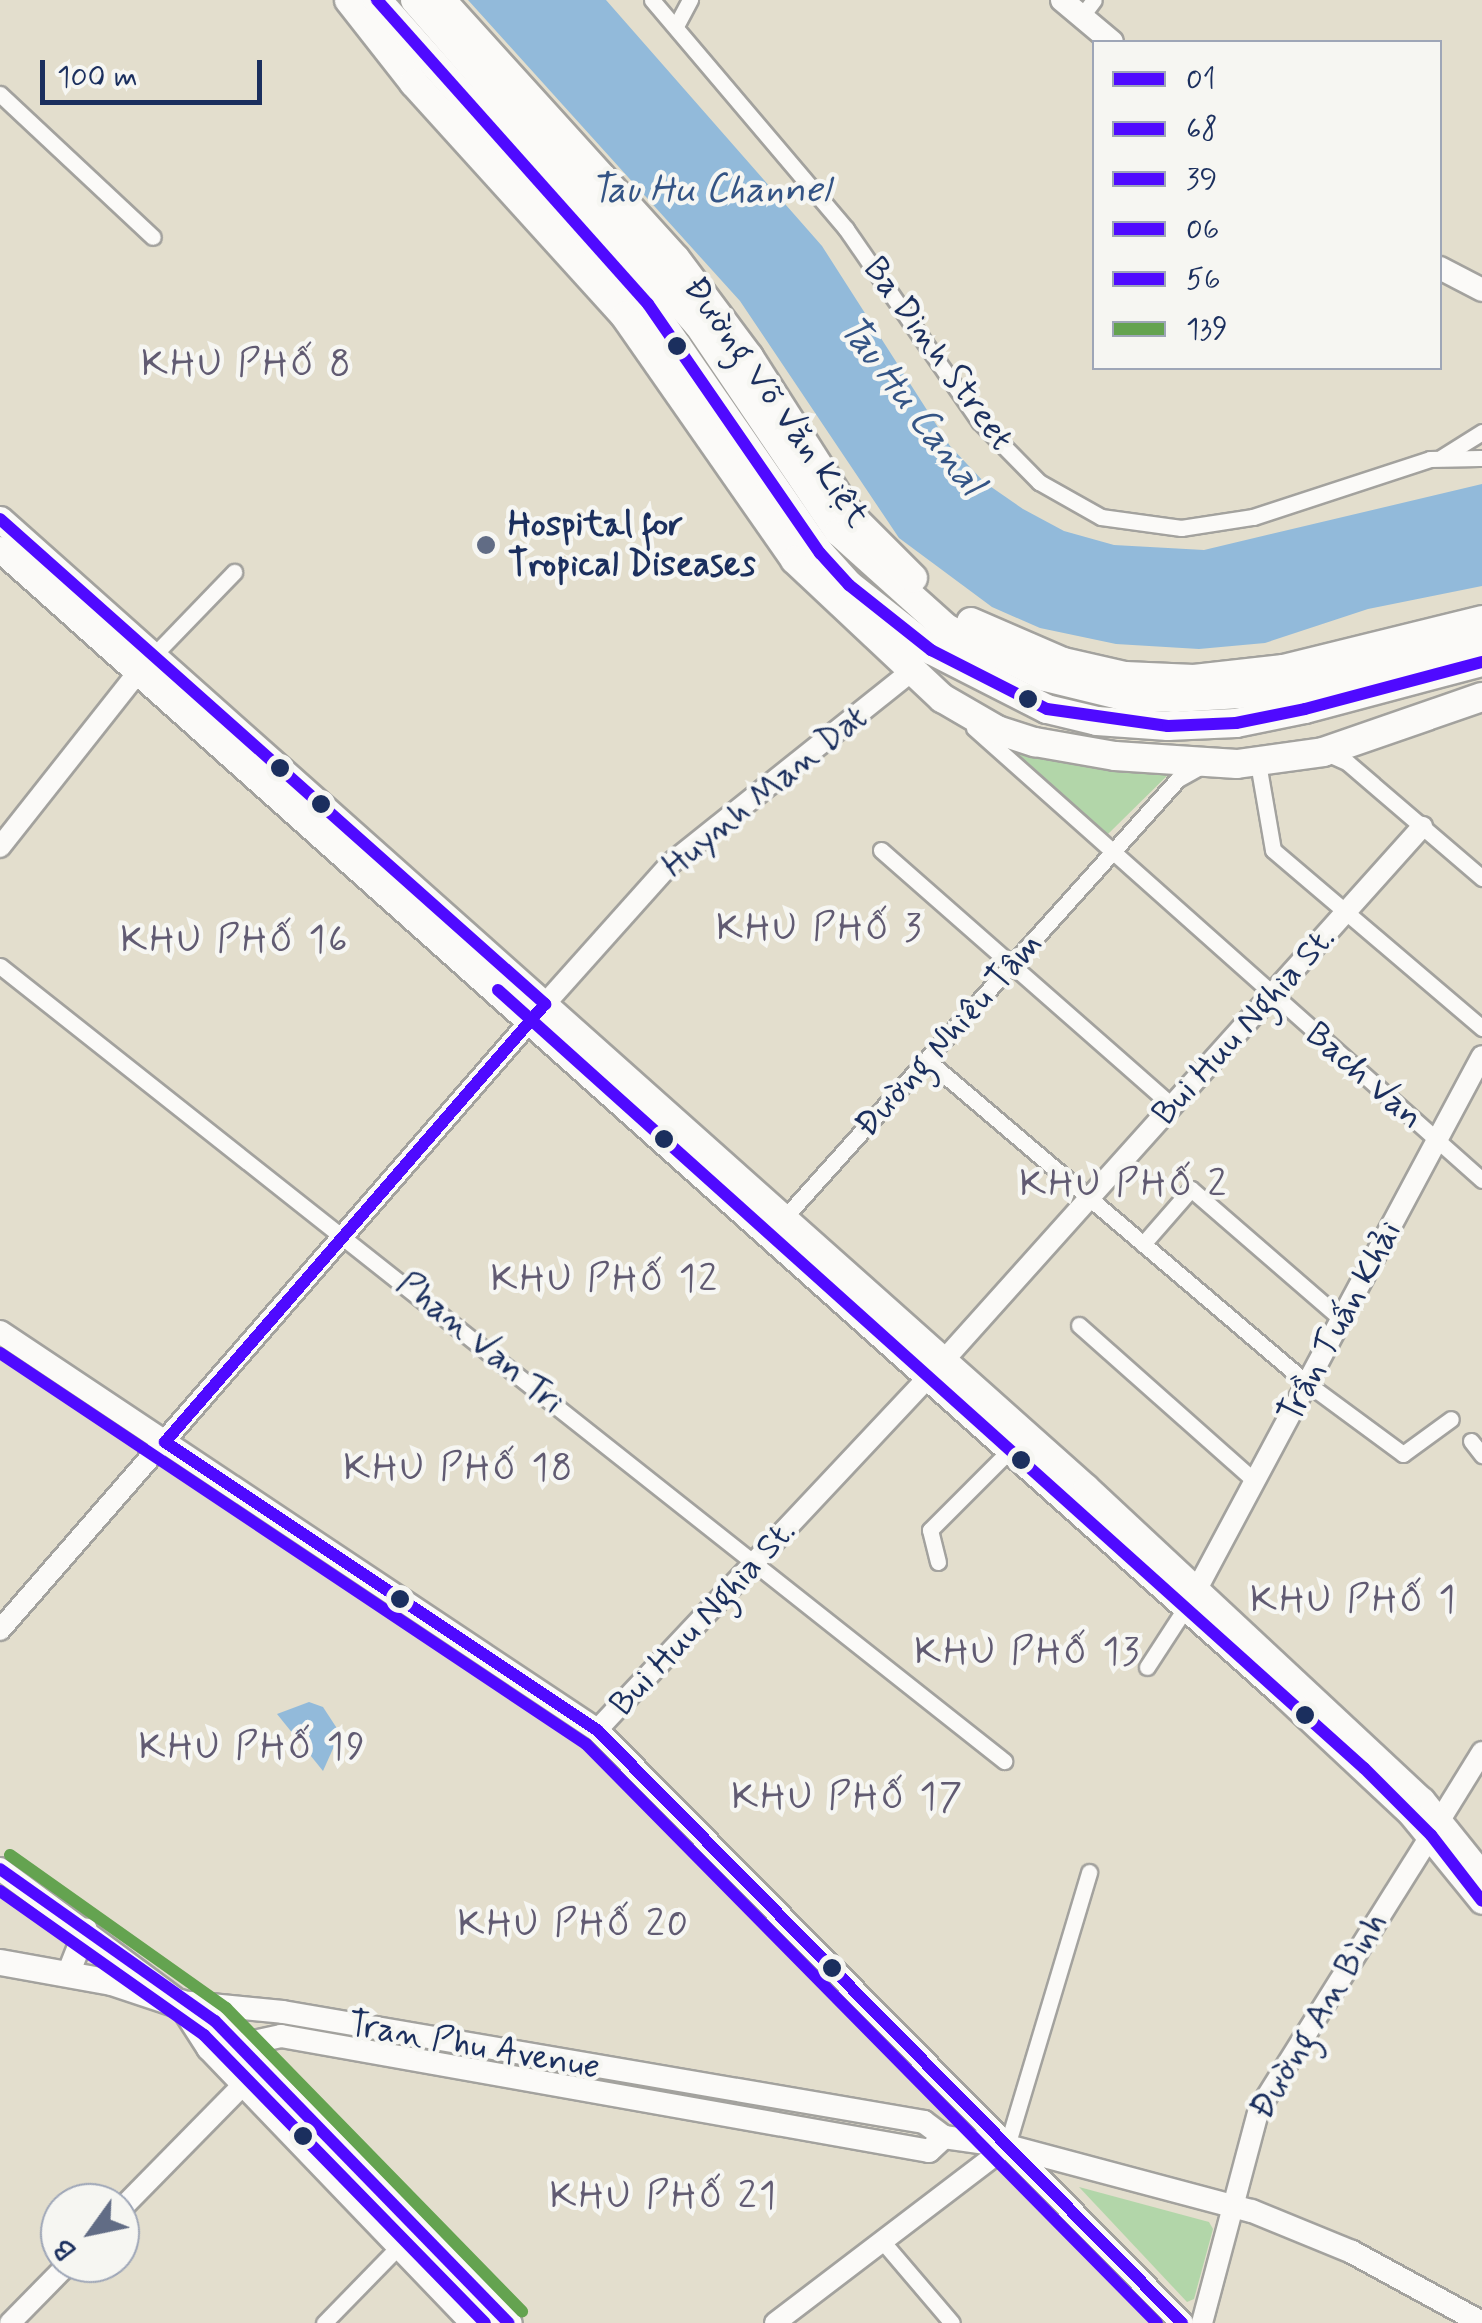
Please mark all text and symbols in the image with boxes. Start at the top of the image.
scale bar [45,40,268,102]
legend [1092,40,1442,370]
text: 100 m [57,58,138,97]
text: 01 [1186,60,1216,99]
text: 68 [1186,110,1218,149]
text: 39 [1186,160,1217,199]
water label: Tau Hu Channel [584,168,836,214]
text: 06 [1186,210,1219,249]
street label: Ba Dinh Street [854,250,1022,458]
text: 56 [1186,260,1221,299]
street label: Đường Võ Văn Kiệt [675,270,877,534]
water label: Tau Hu Canal [831,310,991,502]
text: 139 [1186,310,1228,349]
unlabelled marker [667,336,687,356]
district label: KHU PHỐ 8 [145,342,349,388]
place label: Hospital for Tropical Diseases [508,504,759,586]
marker: Hospital for Tropical Diseases [473,532,499,558]
unlabelled marker [1018,689,1038,709]
street label: Huynh Man Dat [658,699,872,885]
unlabelled marker [270,758,290,778]
unlabelled marker [311,794,331,814]
district label: KHU PHỐ 3 [720,906,920,952]
district label: KHU PHỐ 16 [123,918,347,964]
street label: Bui Huu Nghia St. [1146,920,1342,1132]
street label: Đường Nhiêu Tâm [845,923,1053,1147]
street label: Bach Van [1296,1013,1432,1139]
unlabelled marker [654,1129,674,1149]
district label: KHU PHỐ 2 [1023,1162,1225,1208]
street label: Trần Tuấn Khải [1271,1217,1409,1427]
district label: KHU PHỐ 12 [494,1257,716,1303]
street label: Phan Van Tri [389,1264,571,1422]
district label: KHU PHỐ 18 [347,1446,571,1492]
unlabelled marker [1011,1450,1031,1470]
street label: Bui Huu Nghia St. [603,1513,803,1723]
district label: KHU PHỐ 1 [1254,1578,1454,1624]
unlabelled marker [390,1589,410,1609]
district label: KHU PHỐ 13 [919,1630,1137,1676]
unlabelled marker [1295,1705,1315,1725]
district label: KHU PHỐ 19 [140,1725,366,1771]
district label: KHU PHỐ 17 [737,1775,959,1821]
district label: KHU PHỐ 20 [461,1902,687,1948]
street label: Đường An Bình [1243,1909,1395,2123]
unlabelled marker [822,1958,842,1978]
street label: Tran Phu Avenue [343,2003,605,2089]
unlabelled marker [293,2126,313,2146]
district label: KHU PHỐ 21 [554,2174,774,2220]
north arrow [40,2183,140,2283]
text: B [46,2231,86,2266]

